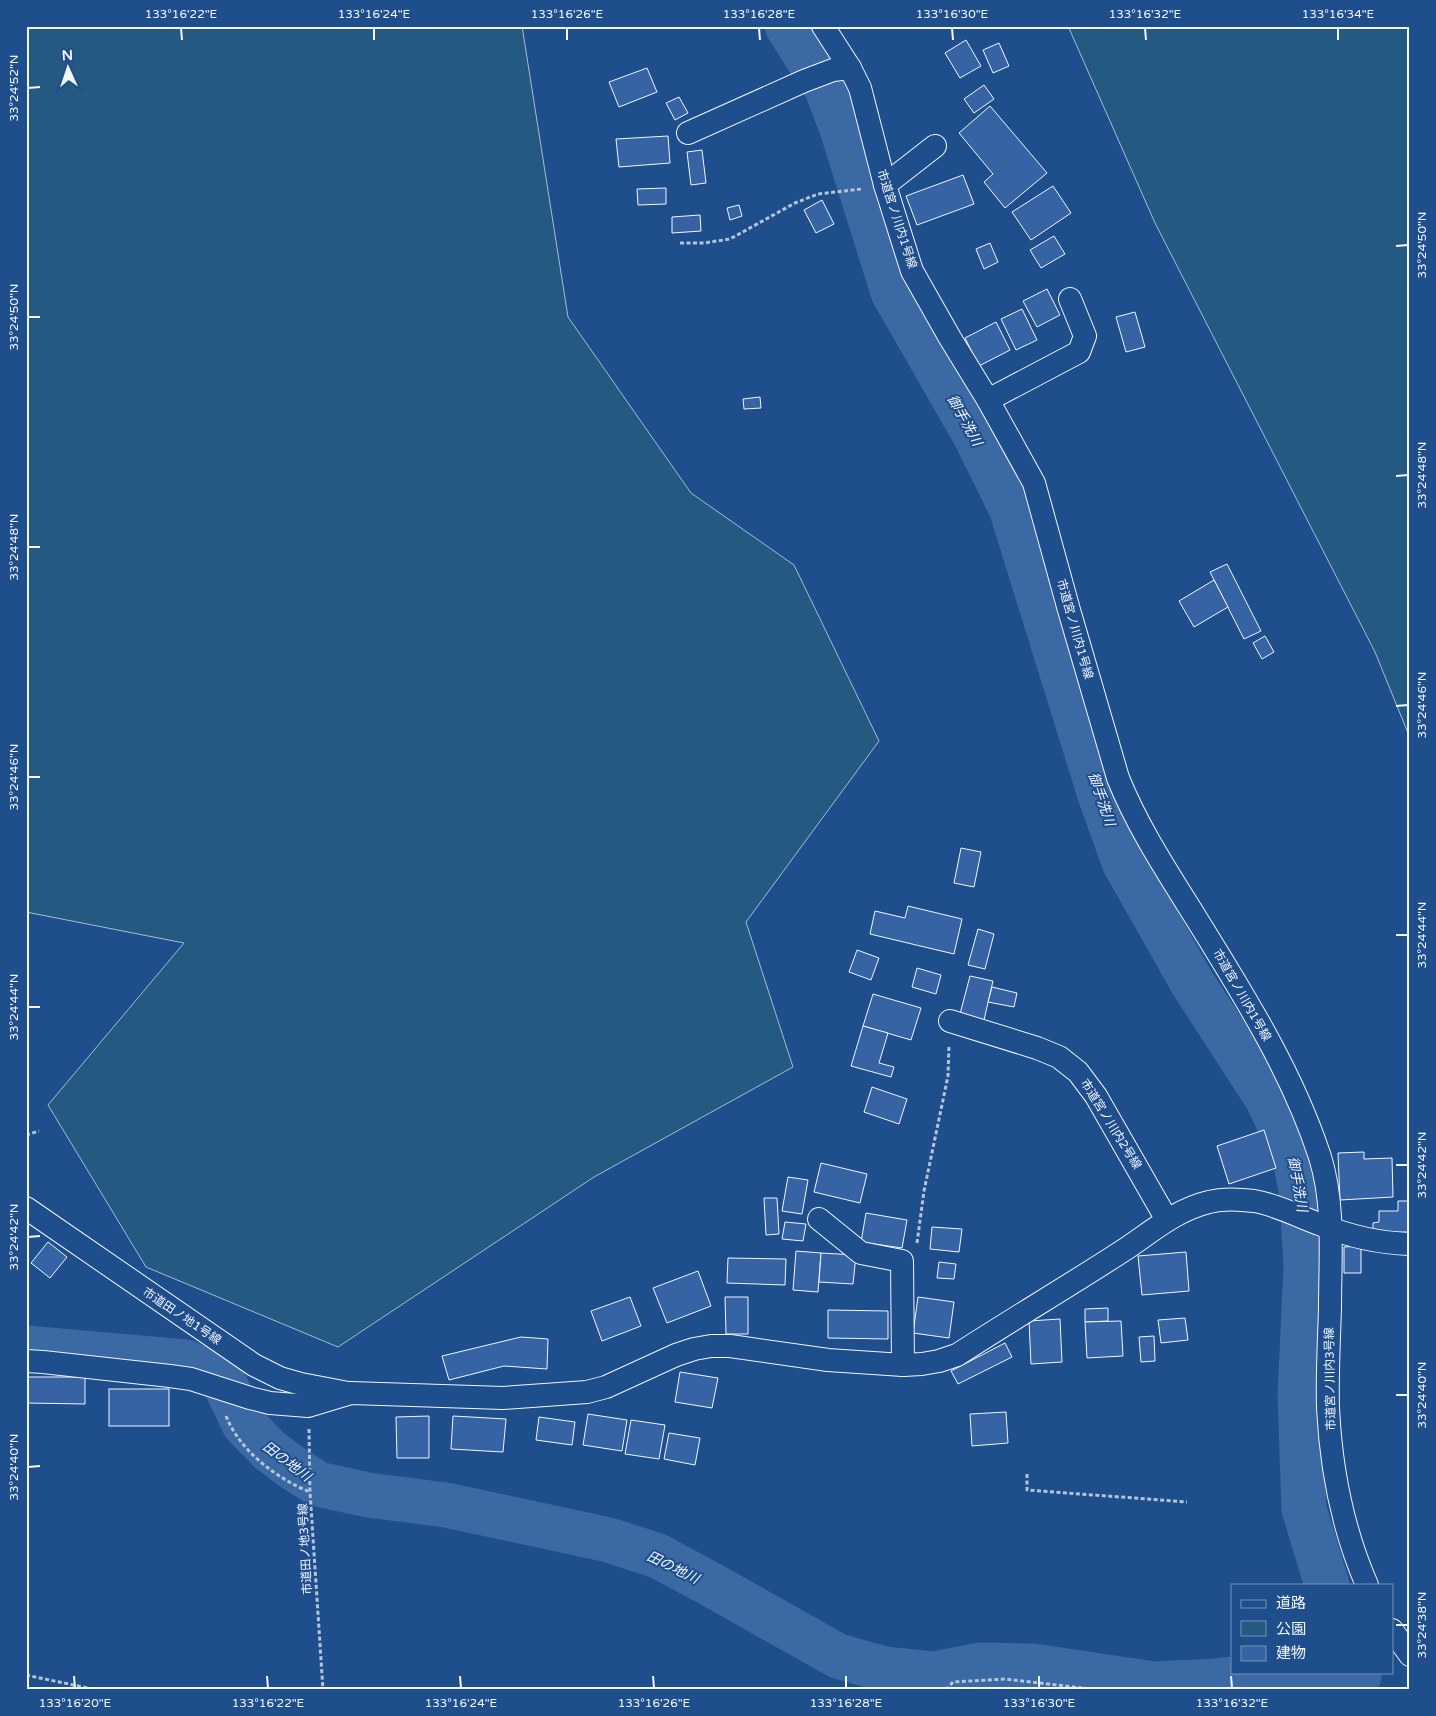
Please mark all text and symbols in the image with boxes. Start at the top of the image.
text: 133°16'22"E [145,7,218,21]
text: 133°16'24"E [338,7,411,21]
text: 133°16'26"E [531,7,604,21]
text: 133°16'28"E [723,7,796,21]
text: 133°16'30"E [916,7,989,21]
text: 133°16'32"E [1109,7,1182,21]
text: 133°16'34"E [1302,7,1375,21]
north arrow [42,42,92,92]
text: N [61,47,73,64]
text: 33°24'52"N [7,55,21,122]
street label: 市道宮ノ川内1号線 [874,168,920,270]
text: 33°24'50"N [1415,212,1429,279]
text: 33°24'50"N [7,284,21,351]
water label: 御手洗川 [944,392,987,451]
text: 33°24'48"N [1415,442,1429,509]
text: 33°24'48"N [7,514,21,581]
street label: 市道宮ノ川内1号線 [1054,577,1096,681]
text: 33°24'46"N [1415,672,1429,739]
text: 33°24'46"N [7,744,21,811]
water label: 御手洗川 [1084,770,1119,830]
text: 33°24'44"N [1415,902,1429,969]
street label: 市道宮ノ川内1号線 [1210,947,1274,1043]
text: 33°24'44"N [7,974,21,1041]
street label: 市道宮ノ川内2号線 [1078,1076,1144,1172]
text: 33°24'42"N [1415,1132,1429,1199]
water label: 御手洗川 [1284,1155,1311,1215]
text: 33°24'42"N [7,1204,21,1271]
street label: 市道田ノ地1号線 [140,1285,224,1347]
street label: 市道宮ノ川内3号線 [1322,1327,1338,1431]
text: 33°24'40"N [1415,1362,1429,1429]
text: 33°24'40"N [7,1434,21,1501]
water label: 田の地川 [259,1438,316,1486]
street label: 市道田ノ地3号線 [296,1503,314,1595]
water label: 田の地川 [644,1548,703,1588]
legend [1231,1584,1394,1674]
text: 33°24'38"N [1415,1592,1429,1659]
text: 道路 [1276,1594,1306,1612]
text: 公園 [1276,1620,1306,1638]
text: 建物 [1276,1644,1306,1662]
text: 133°16'20"E [39,1696,112,1710]
text: 133°16'22"E [232,1696,305,1710]
text: 133°16'24"E [425,1696,498,1710]
text: 133°16'26"E [618,1696,691,1710]
text: 133°16'28"E [810,1696,883,1710]
text: 133°16'30"E [1003,1696,1076,1710]
text: 133°16'32"E [1196,1696,1269,1710]

